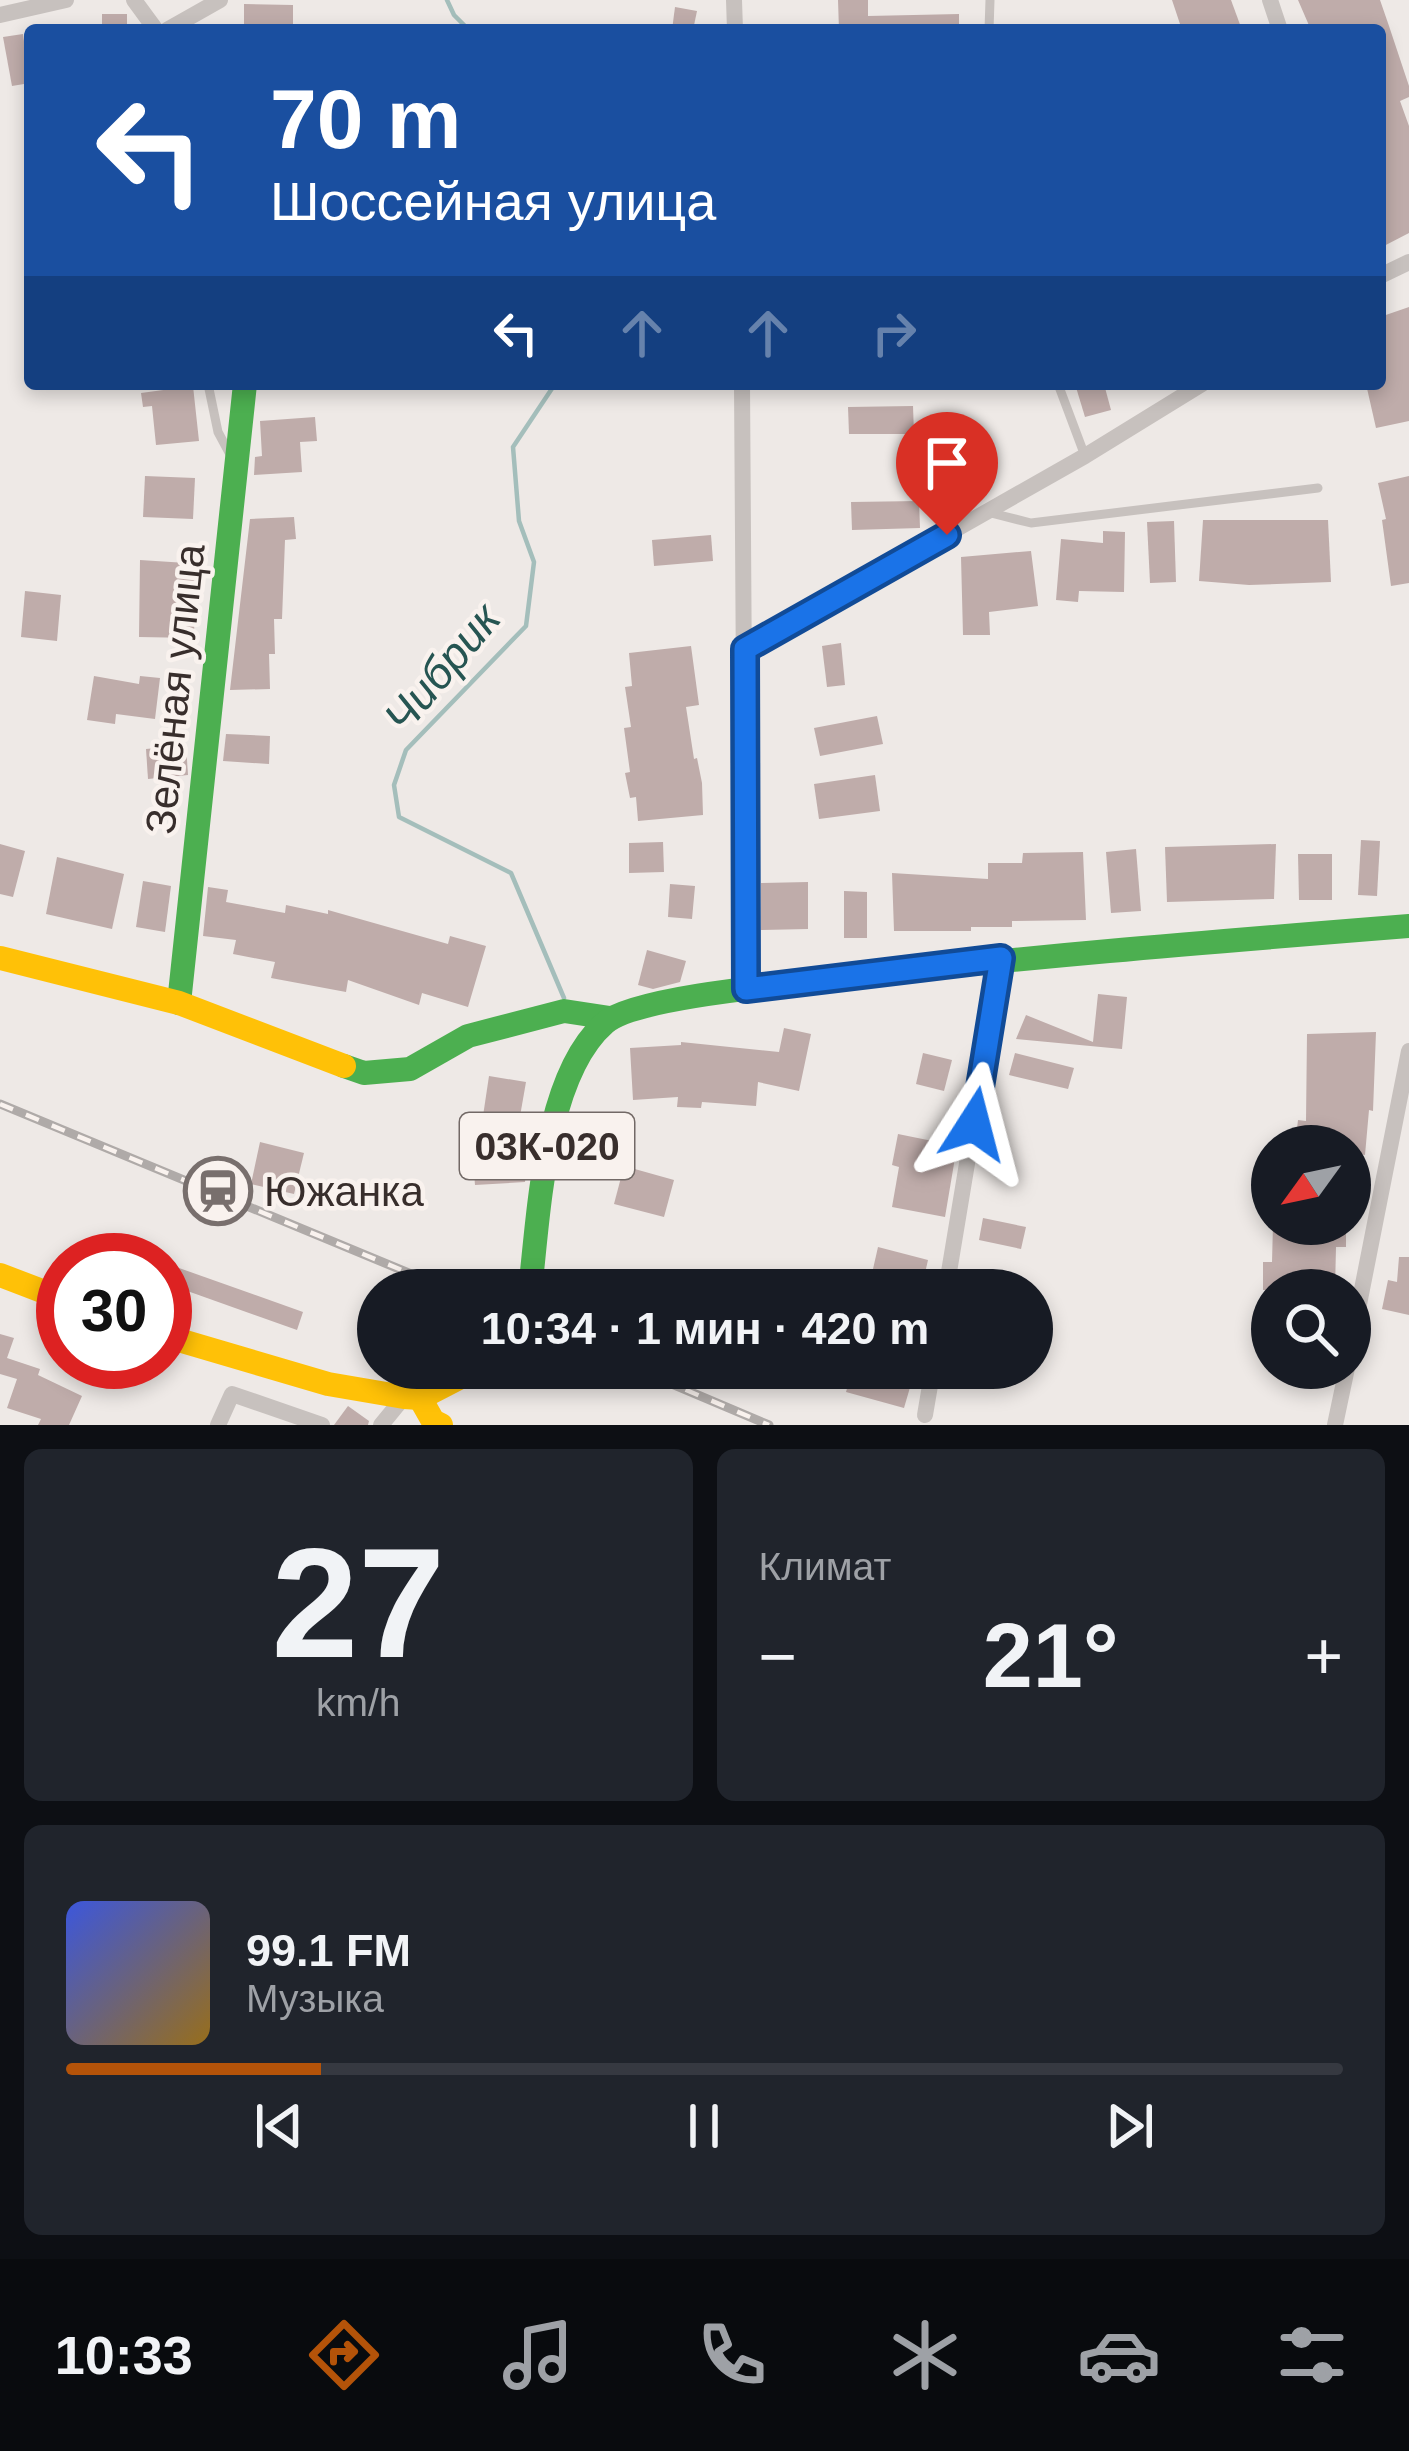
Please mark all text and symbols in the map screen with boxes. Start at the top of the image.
icon: left [72,72,228,228]
text: 70 m [270,72,461,166]
text: Шоссейная улица [270,171,716,231]
icon: left [483,300,549,366]
icon: ahead [609,300,675,366]
icon: ahead [735,300,801,366]
icon: right [861,300,927,366]
pin [896,412,998,535]
icon: arrive [914,430,980,496]
street label: Зелёная улица [136,541,214,836]
water label: Чибрик [374,592,511,743]
position arrow [911,1061,1037,1187]
road number: 03К-020 [460,1113,634,1179]
north arrow [1251,1125,1371,1245]
map controls [1251,1125,1371,1389]
station icon: Южанка [183,1156,253,1226]
place label: Южанка [264,1168,424,1215]
speed limit sign: 30 [36,1233,192,1389]
button: search [1251,1269,1371,1389]
text: 10:34 · 1 мин · 420 m [481,1303,929,1354]
text: 27 [271,1516,445,1690]
text: Климат [759,1545,891,1588]
text: 21° [983,1606,1119,1706]
text: − [759,1619,797,1693]
text: + [1304,1619,1343,1693]
text: km/h [316,1681,401,1724]
text: 99.1 FM [246,1925,411,1976]
text: Музыка [246,1977,384,2020]
icon: previous [246,2093,312,2159]
icon: pause [671,2093,737,2159]
icon: next [1097,2093,1163,2159]
icon: directions [302,2313,386,2397]
icon: music [496,2313,580,2397]
icon: phone [690,2313,774,2397]
icon: climate [883,2313,967,2397]
icon: car [1077,2313,1161,2397]
icon: filters [1270,2313,1354,2397]
text: 10:33 [55,2325,193,2385]

